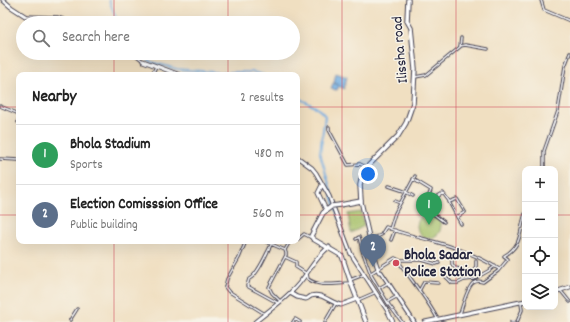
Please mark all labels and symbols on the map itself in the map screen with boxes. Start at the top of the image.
street label: Ilissha road [387,15,415,84]
your location [358,164,378,184]
pin: 1 [416,192,442,225]
pin: 2 [360,234,386,267]
place label: Bhola Sadar Police Station [404,245,481,284]
marker: Bhola Sadar Police Station [391,258,401,268]

